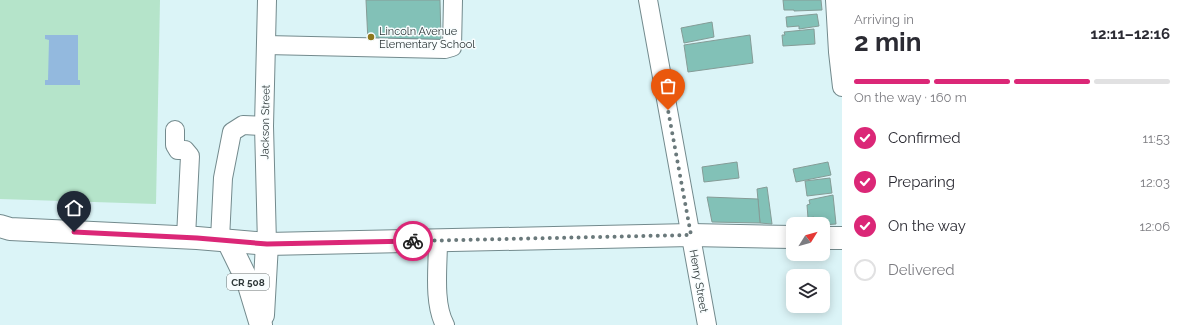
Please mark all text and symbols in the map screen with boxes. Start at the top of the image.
text: Arriving in [854,12,914,27]
place label: Lincoln Avenue Elementary School [379,25,475,51]
text: 12:11–12:16 [1091,25,1170,43]
text: 2 min [854,27,921,57]
marker: Lincoln Avenue Elementary School [366,32,376,42]
pin [651,69,685,110]
icon: bag [657,75,679,97]
street label: Jackson Street [258,84,273,159]
text: On the way · 160 m [854,90,967,105]
icon: check [854,127,876,149]
text: Confirmed [888,129,961,147]
text: 11:53 [1142,131,1170,146]
icon: check [854,171,876,193]
text: Preparing [888,173,955,191]
text: 12:03 [1140,175,1170,190]
pin [57,191,91,232]
icon: home [63,197,85,219]
icon: check [854,215,876,237]
north arrow [786,217,830,261]
map controls [786,217,830,313]
text: On the way [888,217,966,235]
text: 12:06 [1139,219,1170,234]
courier [393,221,433,261]
icon: bike [402,230,424,252]
street label: Henry Street [687,249,710,314]
text: Delivered [888,261,955,279]
button: layers [786,269,830,313]
road number: CR 508 [227,274,269,290]

